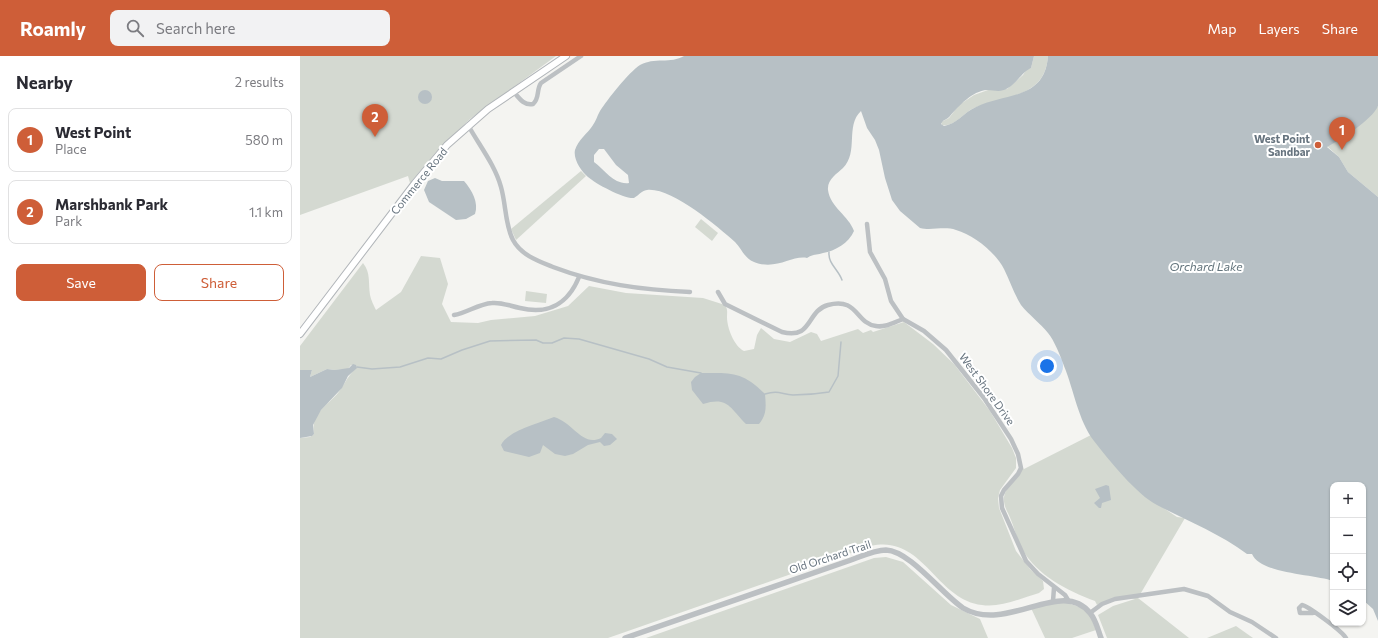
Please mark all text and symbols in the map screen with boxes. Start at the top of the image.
search box [110,10,390,46]
text: Roamly [20,17,86,40]
icon: search [124,17,146,39]
text: Search here [156,19,235,37]
text: Map [1208,20,1236,37]
text: Layers [1258,20,1300,37]
text: Share [1322,20,1358,37]
text: Nearby [16,72,73,93]
text: 2 results [235,74,284,90]
pin: 2 [362,104,388,137]
pin: 1 [1329,117,1355,150]
text: West Point [55,123,131,141]
text: 1 [27,132,33,148]
text: 580 m [245,132,283,148]
place label: West Point Sandbar [1254,132,1310,158]
marker: West Point Sandbar [1313,140,1323,150]
text: Place [55,141,87,157]
street label: Commerce Road [388,145,450,217]
text: Marshbank Park [55,195,168,213]
text: 2 [26,204,34,220]
text: 1.1 km [249,204,283,220]
text: Park [55,213,82,229]
water label: Orchard Lake [1170,259,1243,273]
button: Save [16,264,146,301]
button: Share [154,264,284,301]
street label: West Shore Drive [957,350,1018,427]
your location [1037,356,1057,376]
map controls [1330,482,1366,626]
button: + [1330,482,1366,518]
button: − [1330,518,1366,554]
street label: Old Orchard Trail [787,537,872,576]
button: locate [1330,554,1366,590]
button: layers [1330,590,1366,626]

